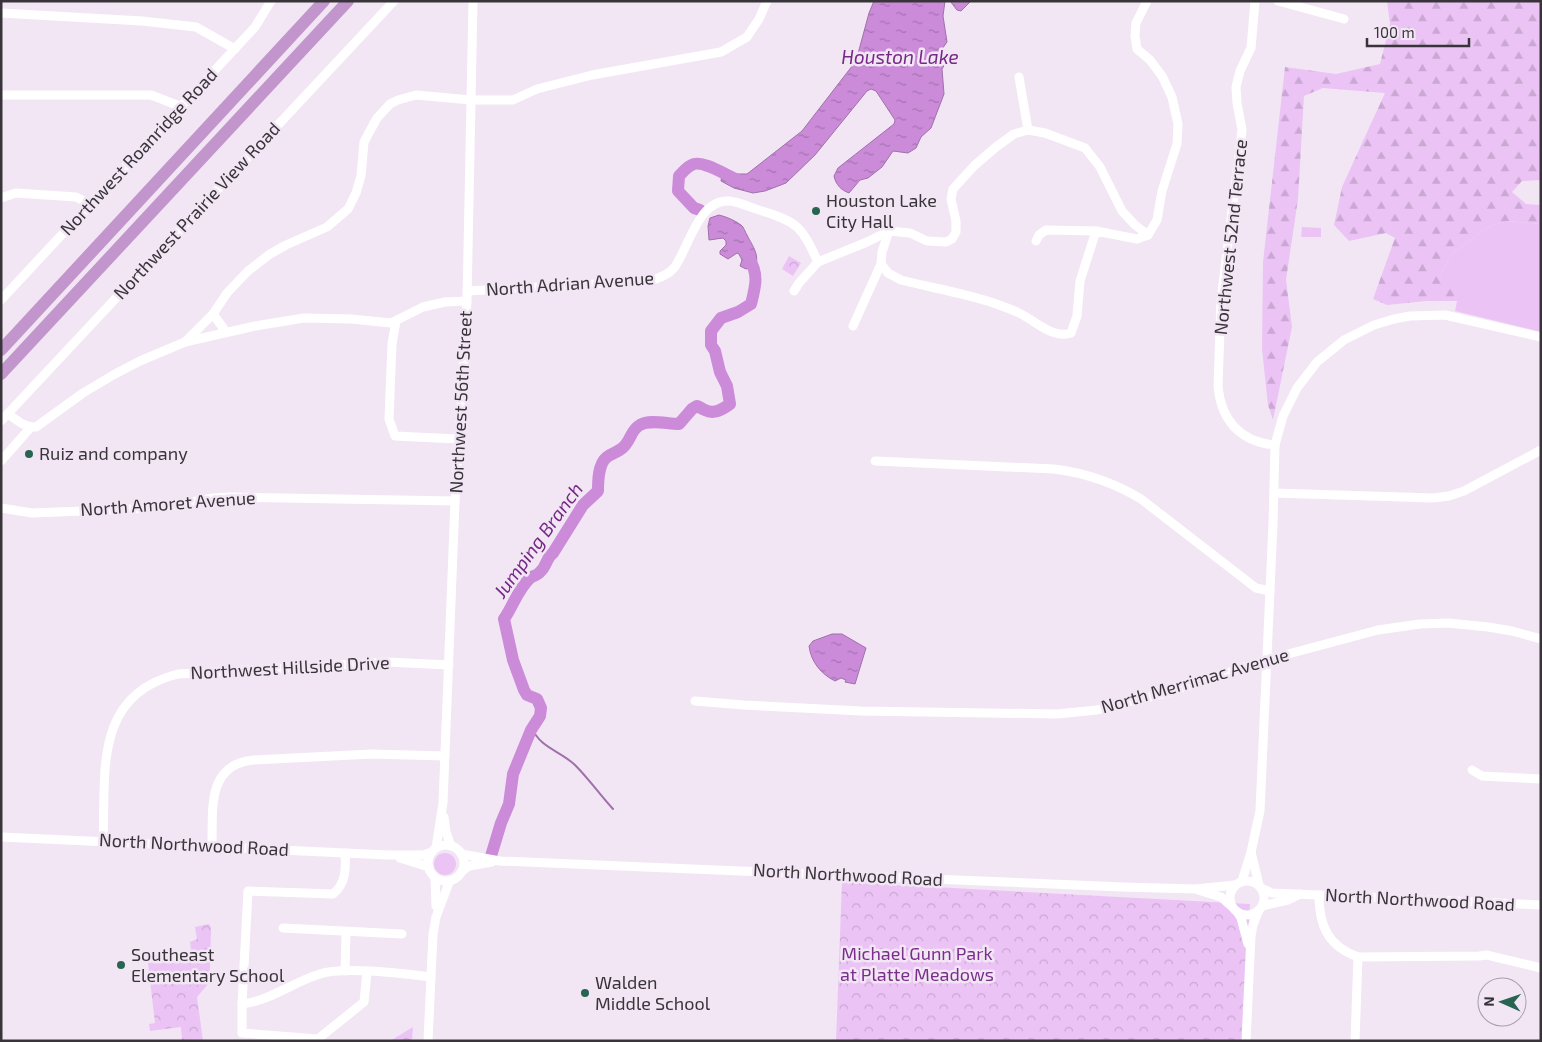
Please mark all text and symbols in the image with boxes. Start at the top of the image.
scale bar [1367,15,1470,47]
text: 100 m [1374,23,1415,41]
water label: Houston Lake [841,45,959,68]
street label: Northwest Roanridge Road [55,63,222,239]
street label: Northwest Prairie View Road [108,117,284,303]
street label: Northwest 52nd Terrace [1209,138,1251,336]
place label: Houston Lake City Hall [826,189,937,232]
marker: Houston Lake City Hall [810,205,822,217]
street label: North Adrian Avenue [485,266,655,300]
street label: Northwest 56th Street [444,310,476,494]
place label: Ruiz and company [39,442,188,464]
marker: Ruiz and company [23,448,35,460]
water label: Jumping Branch [488,478,587,603]
street label: North Amoret Avenue [80,486,256,520]
street label: North Merrimac Avenue [1098,643,1291,717]
street label: Northwest Hillside Drive [190,651,390,683]
street label: North Northwood Road [99,828,289,860]
street label: North Northwood Road [753,858,943,890]
street label: North Northwood Road [1325,883,1515,915]
park label: Michael Gunn Park at Platte Meadows [840,942,994,985]
place label: Southeast Elementary School [131,943,285,986]
marker: Southeast Elementary School [115,959,127,971]
place label: Walden Middle School [595,971,711,1014]
north arrow [1477,977,1527,1027]
marker: Walden Middle School [579,987,591,999]
text: N [1480,996,1497,1007]

